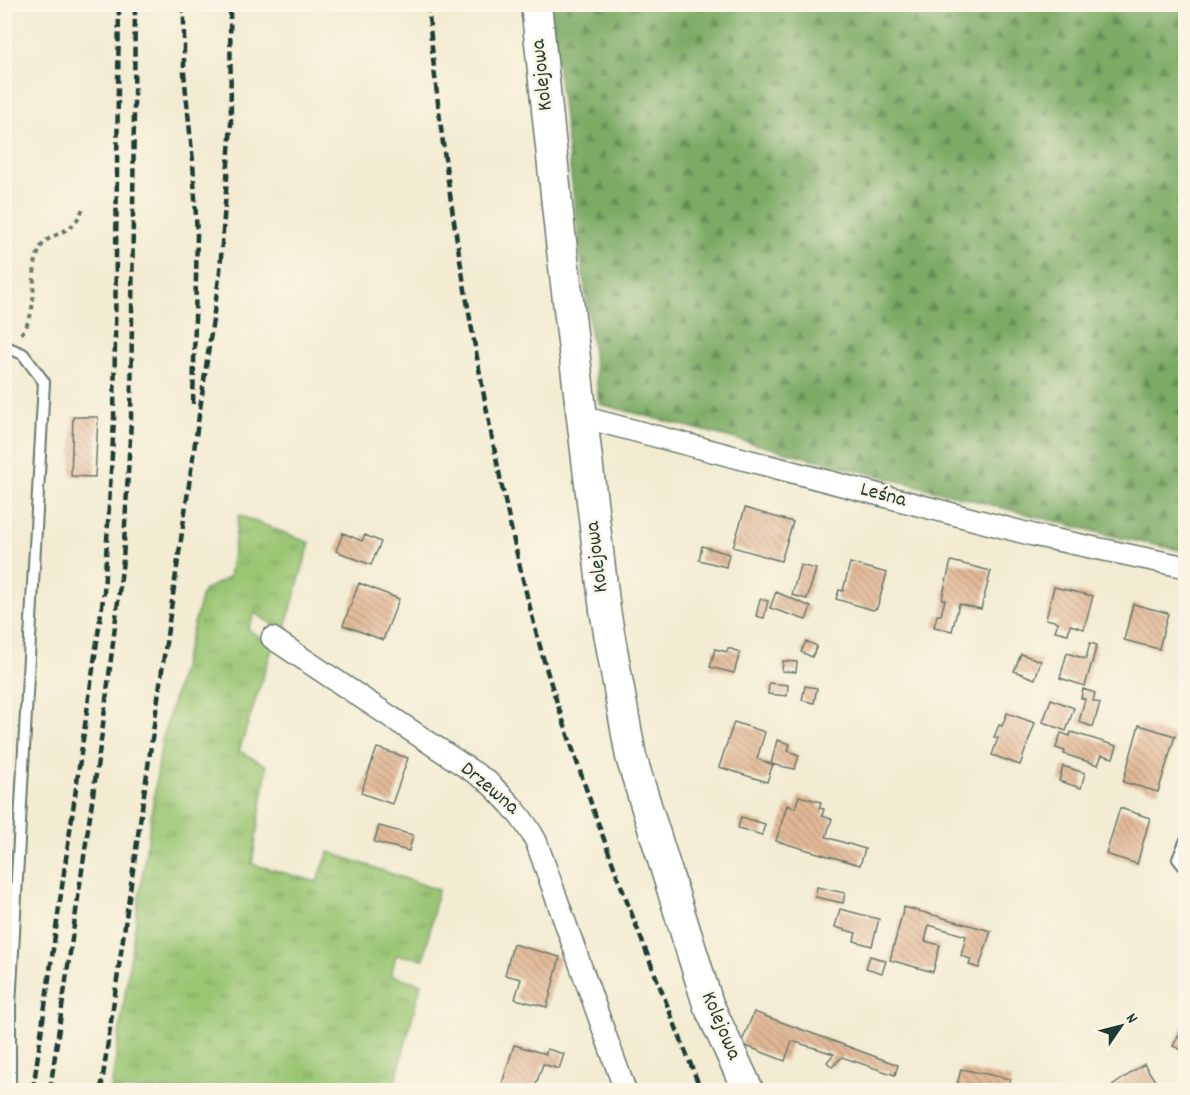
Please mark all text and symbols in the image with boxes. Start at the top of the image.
street label: Kolejowa [524,37,562,112]
street label: Leśna [857,475,910,517]
street label: Kolejowa [579,519,617,594]
street label: Drzewna [453,755,526,823]
street label: Kolejowa [692,987,748,1066]
north arrow [1091,996,1151,1056]
text: N [1120,1009,1143,1029]

